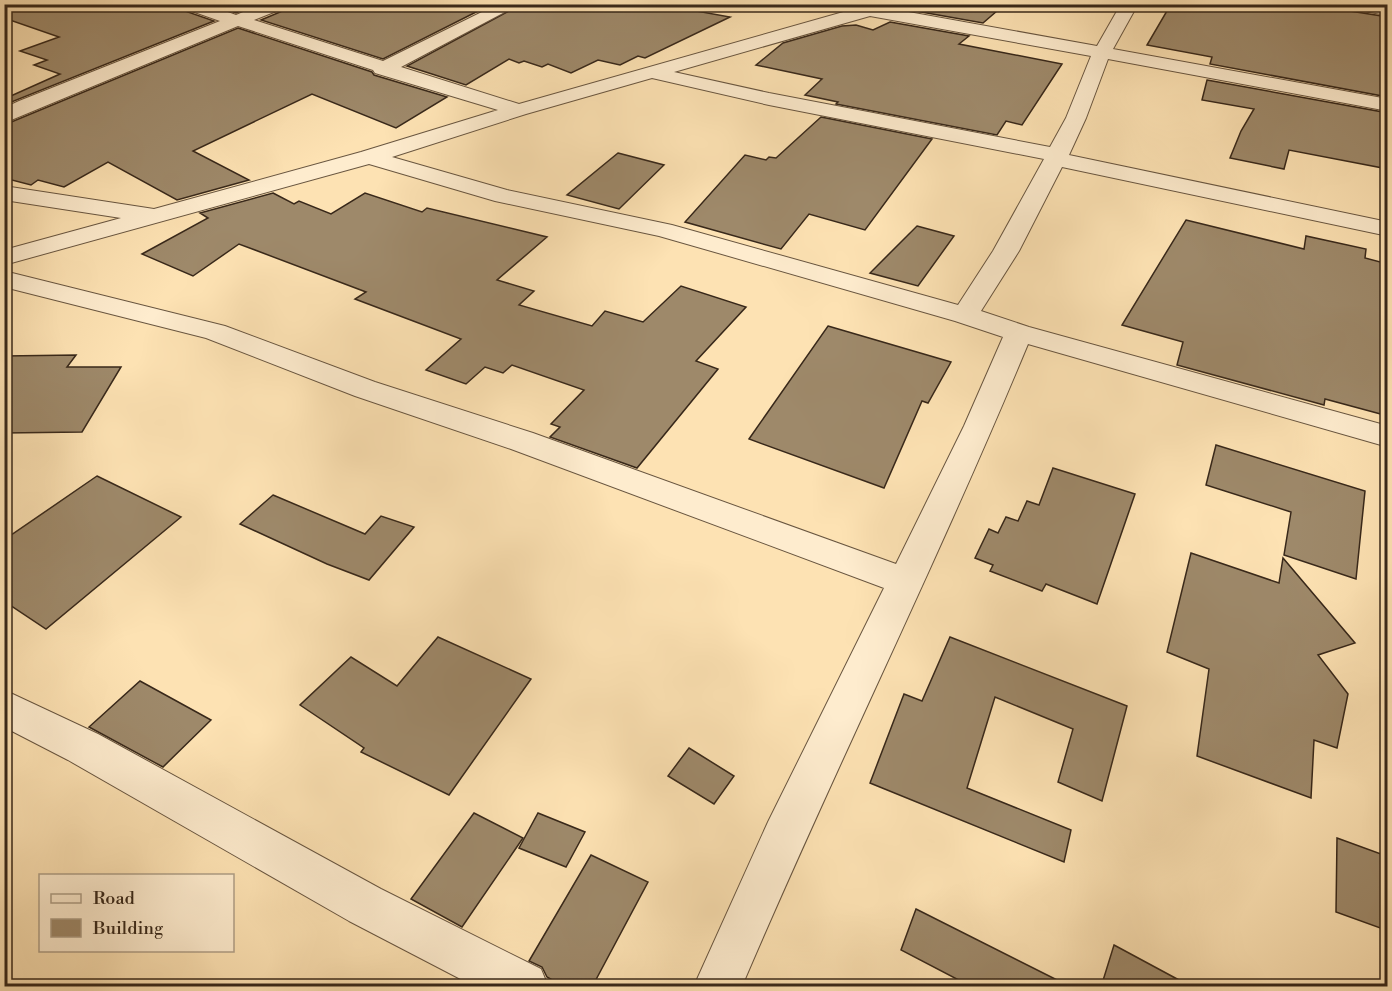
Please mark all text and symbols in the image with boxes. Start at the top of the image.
legend [39,874,234,952]
text: Road [93,887,136,910]
text: Building [92,917,164,940]

